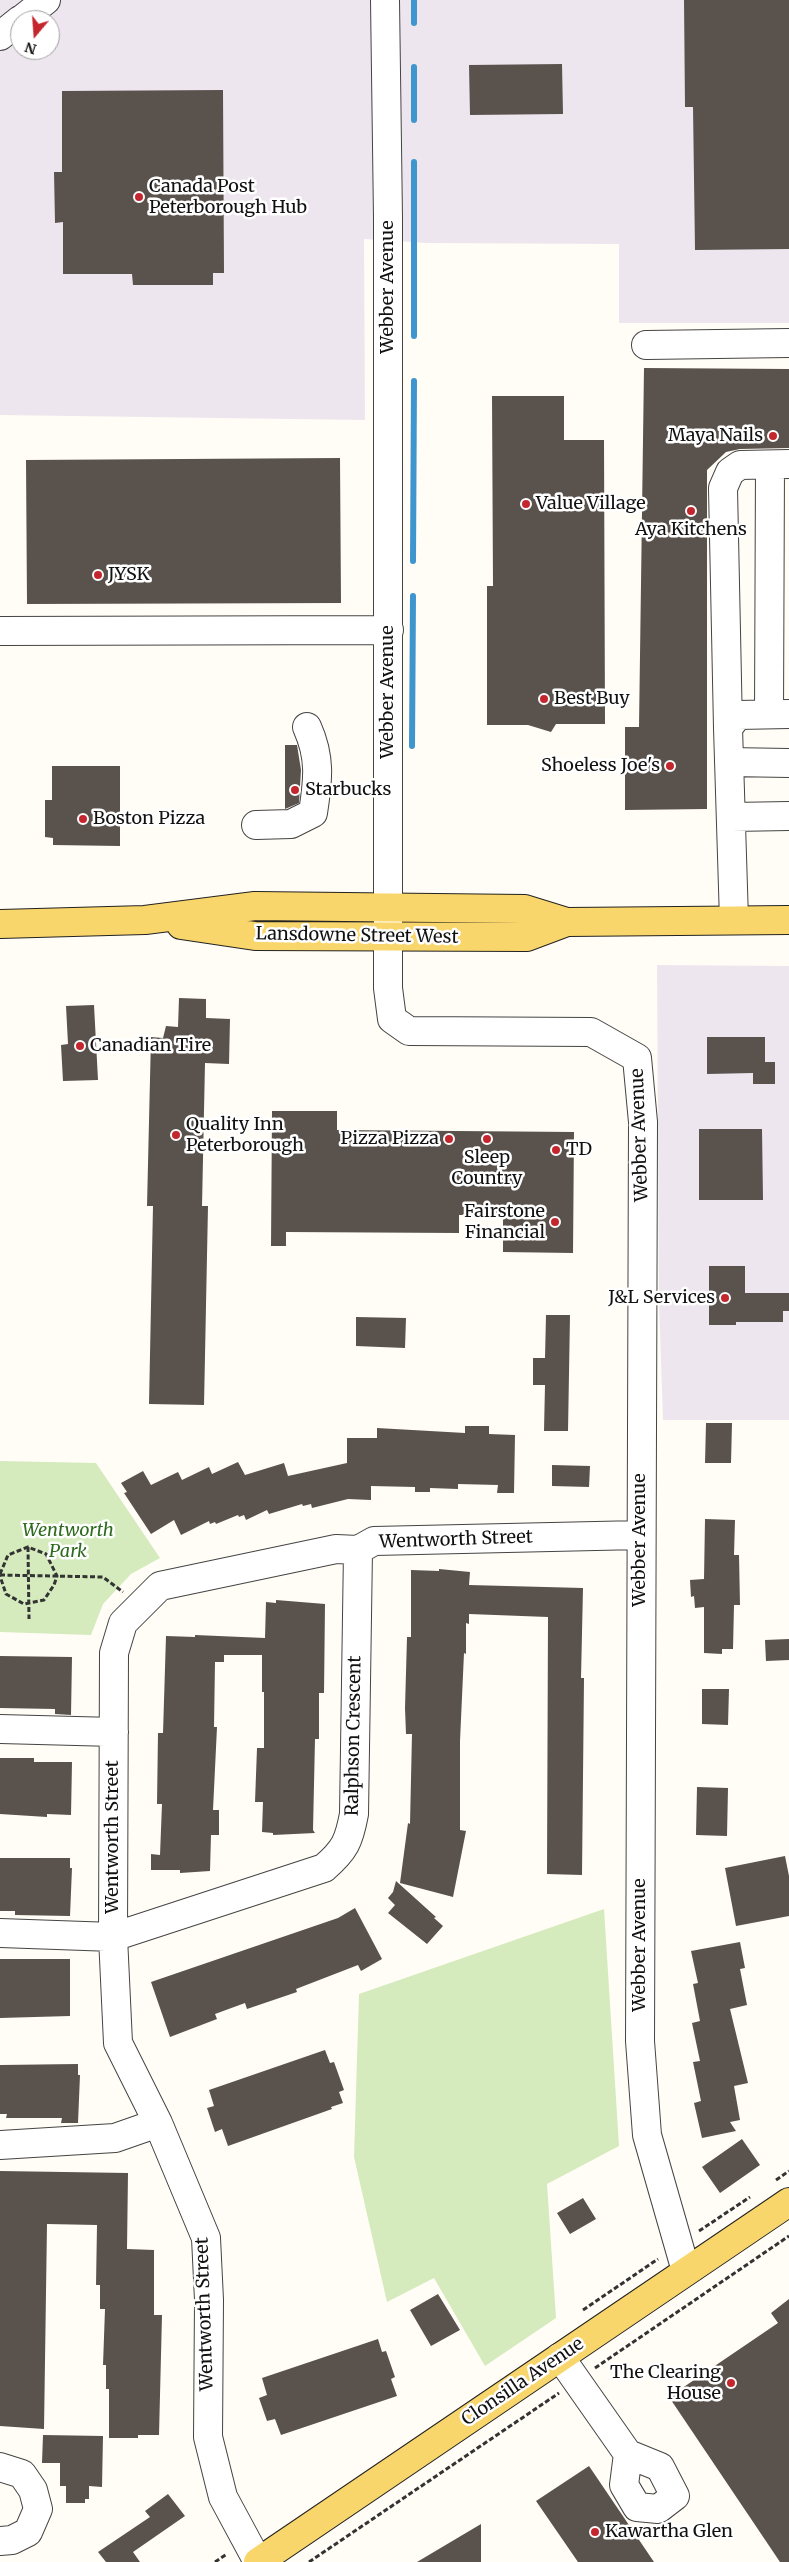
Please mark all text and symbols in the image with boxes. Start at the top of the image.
north arrow [10,10,60,60]
text: N [23,38,39,59]
place label: Canada Post Peterborough Hub [149,176,307,218]
marker: Canada Post Peterborough Hub [133,191,145,203]
street label: Webber Avenue [377,220,399,354]
place label: Maya Nails [668,425,763,447]
marker: Maya Nails [767,430,779,442]
place label: Value Village [536,493,646,515]
marker: Value Village [520,498,532,510]
marker: Aya Kitchens [685,505,697,517]
place label: Aya Kitchens [635,519,747,541]
place label: JYSK [108,564,149,586]
marker: JYSK [92,569,104,581]
street label: Webber Avenue [377,625,399,759]
place label: Best Buy [554,688,630,710]
marker: Best Buy [538,693,550,705]
place label: Shoeless Joe's [541,755,660,777]
marker: Shoeless Joe's [664,760,676,772]
place label: Starbucks [305,779,391,801]
marker: Starbucks [289,784,301,796]
place label: Boston Pizza [93,808,205,830]
marker: Boston Pizza [77,813,89,825]
street label: Lansdowne Street West [255,923,459,949]
place label: Canadian Tire [90,1035,211,1057]
marker: Canadian Tire [74,1040,86,1052]
street label: Webber Avenue [627,1068,653,1202]
place label: Quality Inn Peterborough [186,1114,304,1156]
place label: Pizza Pizza [341,1128,439,1150]
marker: Quality Inn Peterborough [170,1129,182,1141]
marker: Pizza Pizza [443,1133,455,1145]
marker: Sleep Country [481,1133,493,1145]
place label: TD [566,1139,592,1161]
marker: TD [550,1144,562,1156]
place label: Sleep Country [452,1147,522,1190]
place label: Fairstone Financial [464,1201,545,1244]
marker: Fairstone Financial [549,1216,561,1228]
place label: J&L Services [608,1287,715,1309]
marker: J&L Services [719,1292,731,1304]
street label: Webber Avenue [629,1473,651,1607]
park label: Wentworth Park [22,1520,114,1562]
street label: Wentworth Street [379,1527,533,1553]
street label: Ralphson Crescent [342,1656,366,1816]
street label: Wentworth Street [102,1760,124,1914]
street label: Webber Avenue [629,1878,651,2012]
street label: Wentworth Street [192,2237,218,2391]
street label: Clonsilla Avenue [458,2333,588,2431]
place label: The Clearing House [610,2362,721,2404]
marker: The Clearing House [725,2377,737,2389]
place label: Kawartha Glen [605,2521,733,2543]
marker: Kawartha Glen [589,2526,601,2538]

